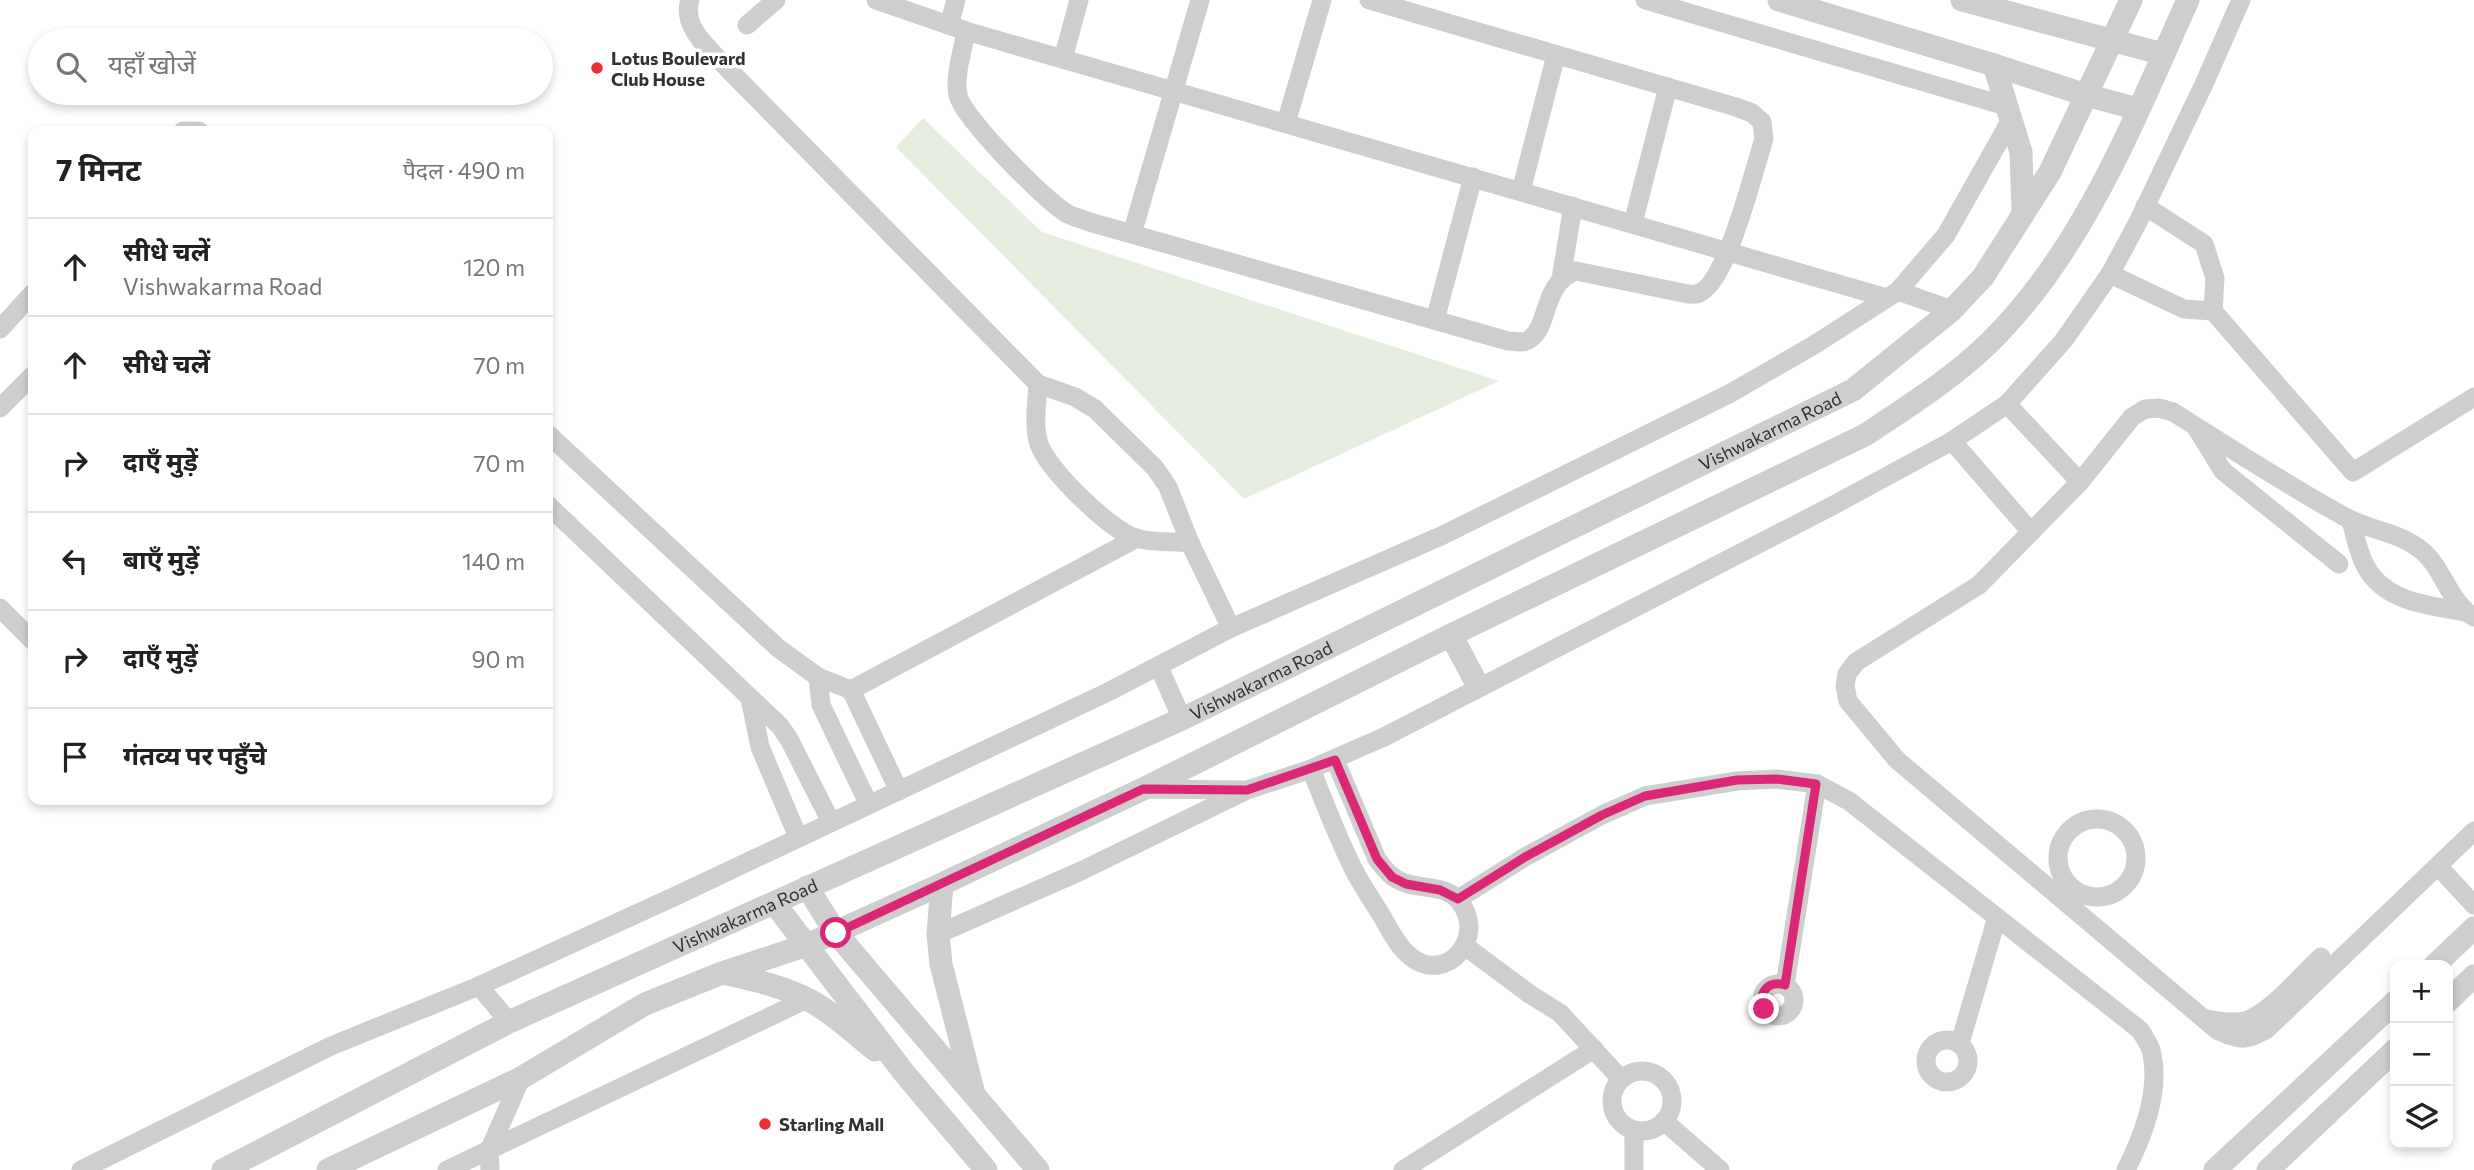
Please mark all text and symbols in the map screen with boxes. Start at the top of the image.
search box [28,28,553,105]
place label: Lotus Boulevard Club House [611,47,746,90]
icon: search [52,48,90,86]
text: यहाँ खोजें [108,48,196,79]
marker: Lotus Boulevard Club House [589,60,605,76]
text: 7 मिनट [56,150,141,187]
text: पैदल · 490 m [403,156,525,184]
text: सीधे चलें [123,235,210,266]
icon: ahead [56,248,94,286]
text: 120 m [463,253,525,281]
text: Vishwakarma Road [123,272,322,300]
icon: ahead [56,346,94,384]
text: सीधे चलें [123,347,210,378]
text: 70 m [473,351,525,379]
street label: Vishwakarma Road [1695,386,1845,475]
icon: right [56,444,94,482]
text: दाएँ मुड़ें [123,445,198,476]
text: 70 m [473,449,525,477]
icon: left [56,542,94,580]
text: बाएँ मुड़ें [123,543,199,574]
text: 140 m [462,547,525,575]
street label: Vishwakarma Road [1186,636,1336,725]
icon: right [56,640,94,678]
text: दाएँ मुड़ें [123,641,198,672]
text: 90 m [472,645,525,673]
icon: arrive [56,738,94,776]
text: गंतव्य पर पहुँचे [123,739,267,770]
street label: Vishwakarma Road [669,874,821,958]
route start [820,917,851,948]
map controls [2390,960,2453,1149]
button: + [2390,960,2453,1023]
route end [1748,993,1779,1024]
button: − [2390,1023,2453,1086]
button: layers [2390,1086,2453,1149]
place label: Starling Mall [779,1113,884,1135]
marker: Starling Mall [757,1116,773,1132]

